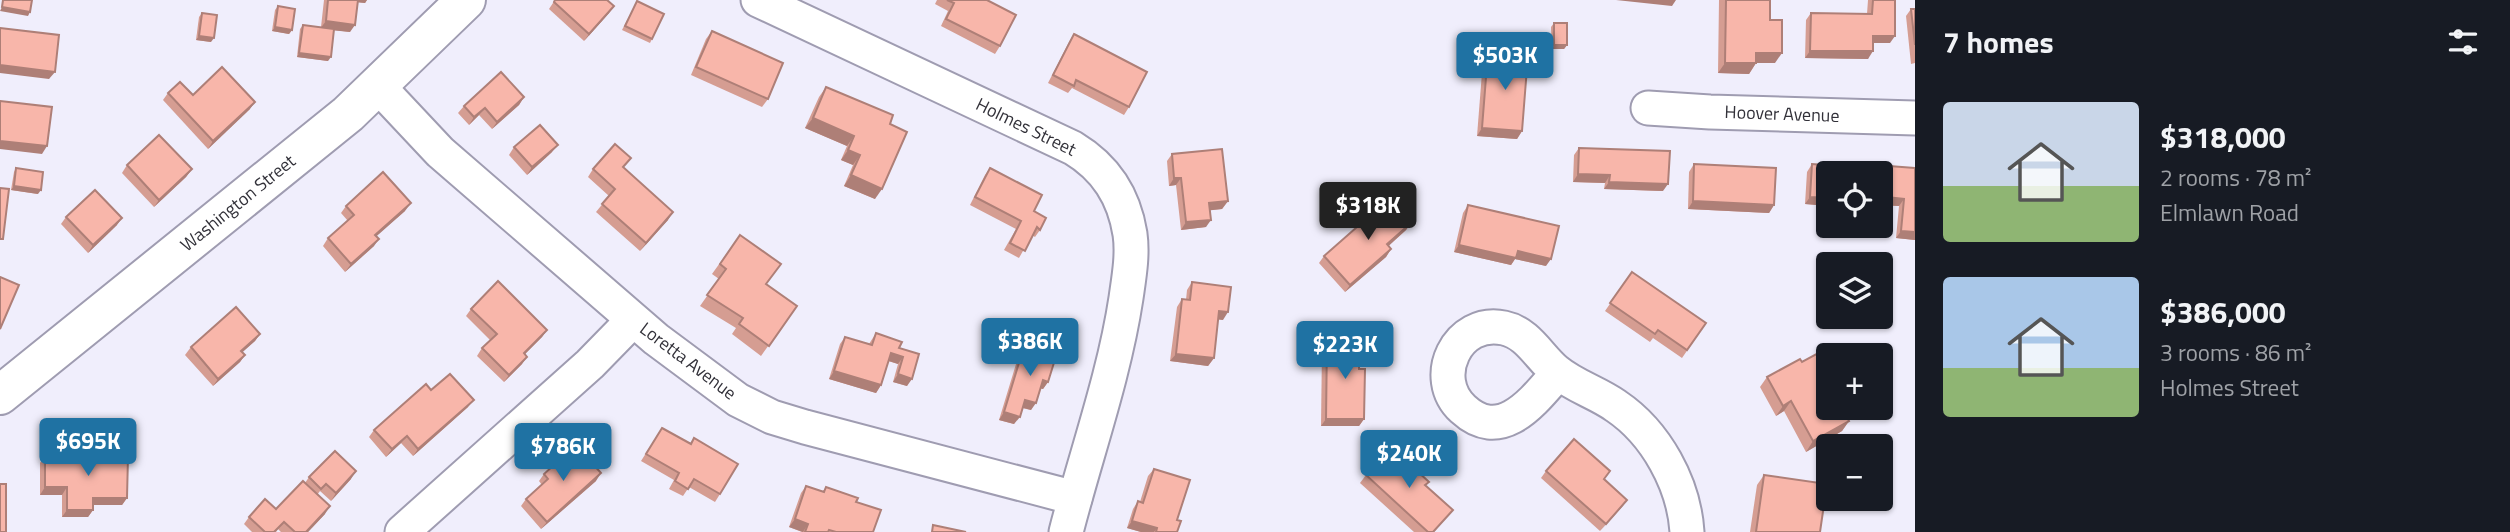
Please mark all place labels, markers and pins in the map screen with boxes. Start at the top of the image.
pin: $503K [1456,32,1554,92]
pin: $318K [1319,182,1417,242]
pin: $386K [981,318,1079,378]
pin: $223K [1296,322,1394,381]
pin: $695K [39,419,137,478]
pin: $786K [514,424,612,483]
pin: $240K [1360,430,1458,490]

